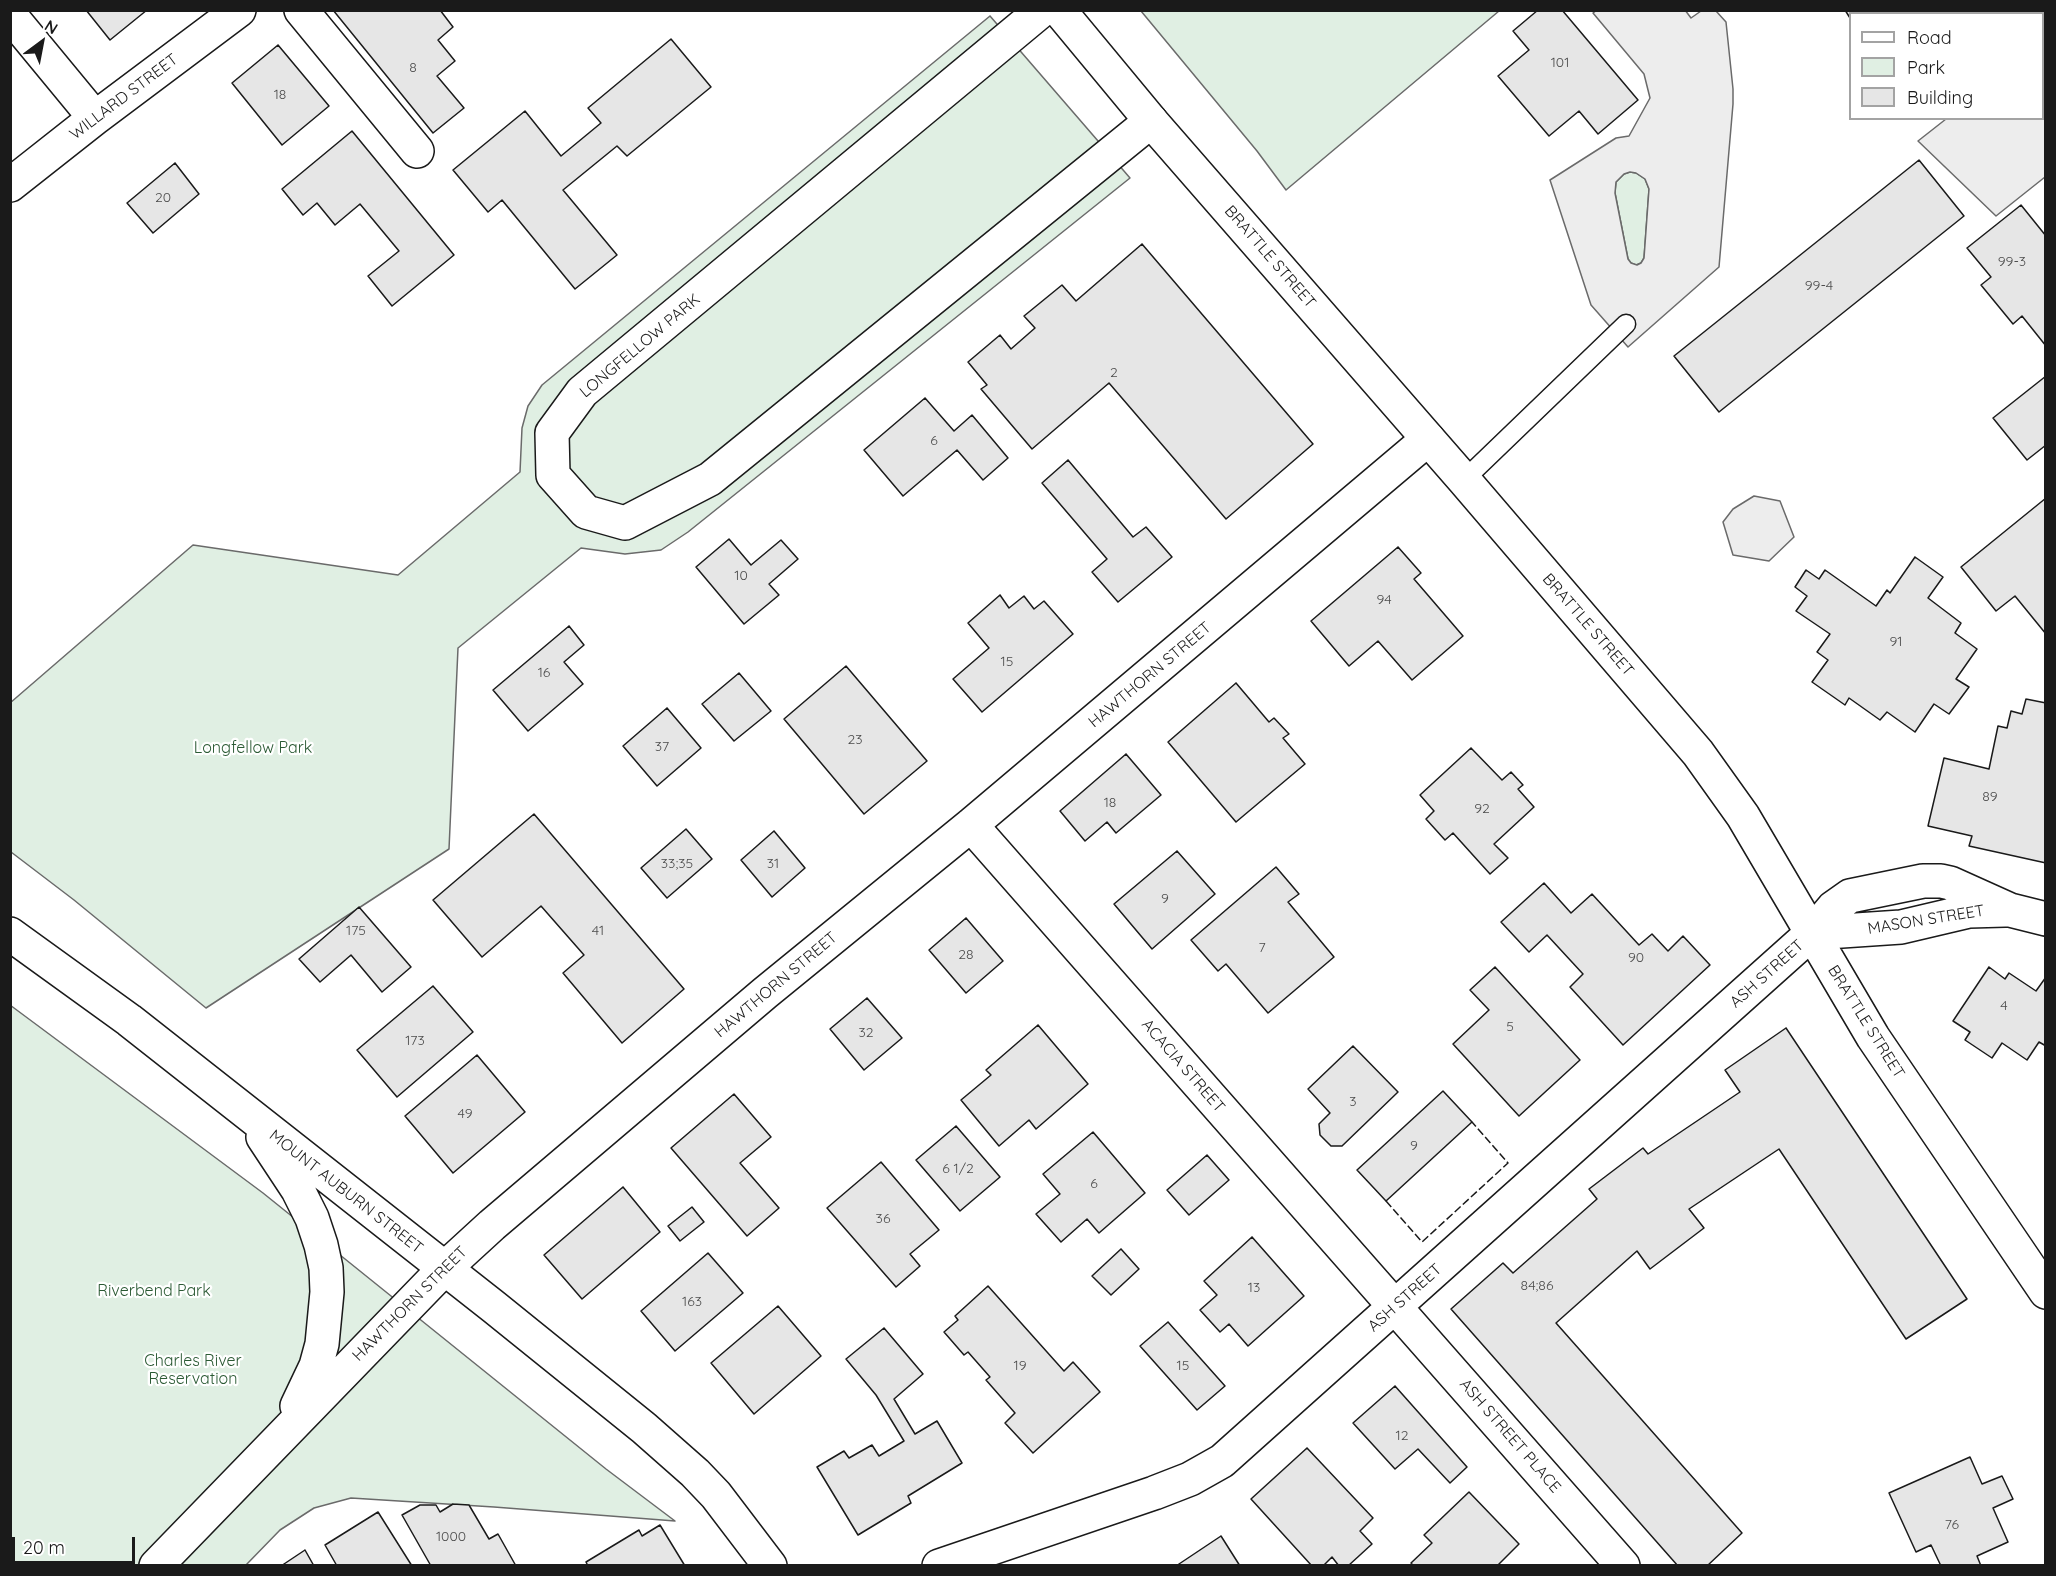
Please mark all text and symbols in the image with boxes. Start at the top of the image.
north arrow [12,12,72,72]
legend [1849,12,2044,120]
text: N [41,15,62,38]
text: Road [1907,26,1952,49]
street label: WILLARD STREET [66,50,182,144]
house number: 101 [1551,55,1569,71]
text: Park [1907,56,1945,79]
house number: 8 [409,60,417,76]
text: Building [1907,86,1973,109]
house number: 18 [274,87,286,103]
house number: 20 [155,190,171,206]
street label: BRATTLE STREET [1220,202,1320,312]
house number: 99-3 [1998,254,2026,270]
house number: 99-4 [1805,278,1833,294]
street label: LONGFELLOW PARK [576,290,704,402]
house number: 2 [1110,365,1118,381]
house number: 6 [930,433,938,449]
house number: 10 [734,568,748,584]
street label: BRATTLE STREET [1538,570,1638,680]
house number: 94 [1376,592,1392,608]
street label: HAWTHORN STREET [1085,618,1215,732]
house number: 91 [1889,634,1903,650]
house number: 15 [1001,654,1013,670]
house number: 16 [538,665,550,681]
house number: 23 [847,732,863,748]
park label: Longfellow Park [194,738,312,758]
house number: 37 [655,739,669,755]
house number: 89 [1982,789,1998,805]
house number: 18 [1104,795,1116,811]
house number: 92 [1474,801,1490,817]
house number: 33;35 [661,856,693,872]
house number: 31 [767,856,779,872]
house number: 9 [1161,891,1169,907]
street label: MASON STREET [1866,901,1986,939]
house number: 175 [346,923,366,939]
house number: 41 [592,923,604,939]
street label: HAWTHORN STREET [711,928,841,1042]
street label: ASH STREET [1726,936,1808,1012]
house number: 7 [1258,940,1266,956]
house number: 28 [958,947,974,963]
house number: 90 [1628,950,1644,966]
street label: BRATTLE STREET [1823,962,1909,1082]
house number: 4 [2000,998,2008,1014]
street label: ACACIA STREET [1137,1015,1229,1117]
house number: 5 [1506,1019,1514,1035]
house number: 32 [858,1025,874,1041]
house number: 173 [405,1033,425,1049]
house number: 3 [1349,1094,1357,1110]
house number: 49 [458,1106,472,1122]
street label: MOUNT AUBURN STREET [265,1126,427,1258]
house number: 9 [1410,1138,1418,1154]
house number: 6 1/2 [942,1161,974,1177]
house number: 6 [1090,1176,1098,1192]
house number: 36 [876,1211,890,1227]
street label: HAWTHORN STREET [349,1243,471,1365]
street label: ASH STREET [1364,1260,1446,1336]
house number: 84;86 [1521,1278,1553,1294]
house number: 13 [1248,1280,1260,1296]
park label: Riverbend Park [97,1281,211,1301]
house number: 163 [682,1294,702,1310]
park label: Charles River Reservation [144,1351,242,1389]
house number: 19 [1014,1358,1026,1374]
house number: 15 [1177,1358,1189,1374]
street label: ASH STREET PLACE [1455,1375,1565,1497]
house number: 12 [1396,1428,1408,1444]
house number: 76 [1945,1517,1959,1533]
scale bar [15,1525,138,1563]
house number: 1000 [436,1529,466,1545]
text: 20 m [23,1536,65,1559]

